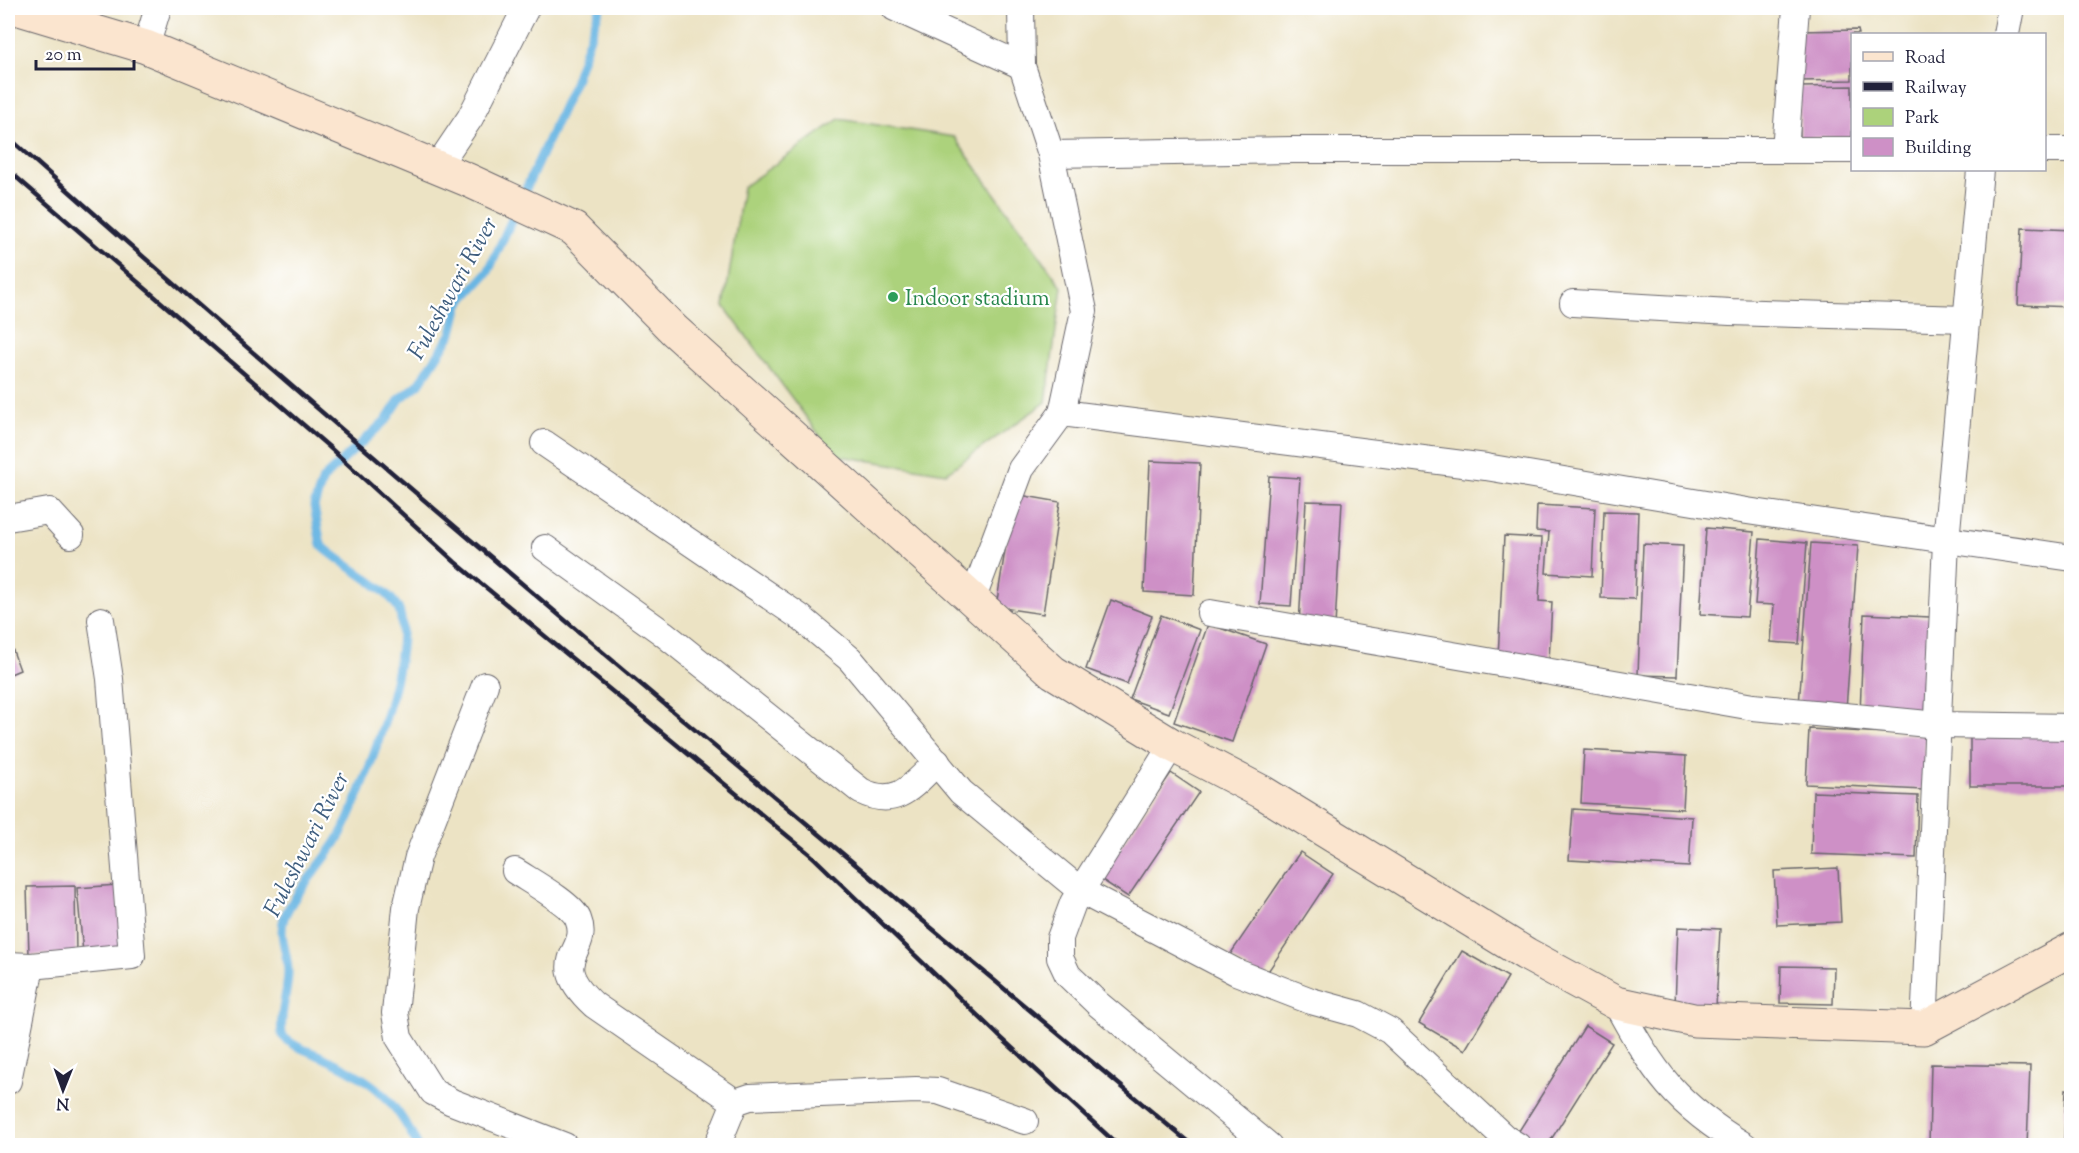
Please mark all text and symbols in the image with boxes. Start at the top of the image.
scale bar [36,33,134,71]
legend [1851,33,2046,171]
text: 20 m [45,43,82,69]
text: Road [1905,46,1945,72]
text: Railway [1905,76,1967,102]
text: Park [1905,106,1940,132]
text: Building [1905,136,1971,162]
water label: Fuleshwari River [400,211,507,367]
place label: Indoor stadium [905,284,1050,316]
marker: Indoor stadium [886,290,900,304]
water label: Fuleshwari River [257,766,359,923]
north arrow [33,1060,93,1120]
text: N [56,1091,69,1114]

